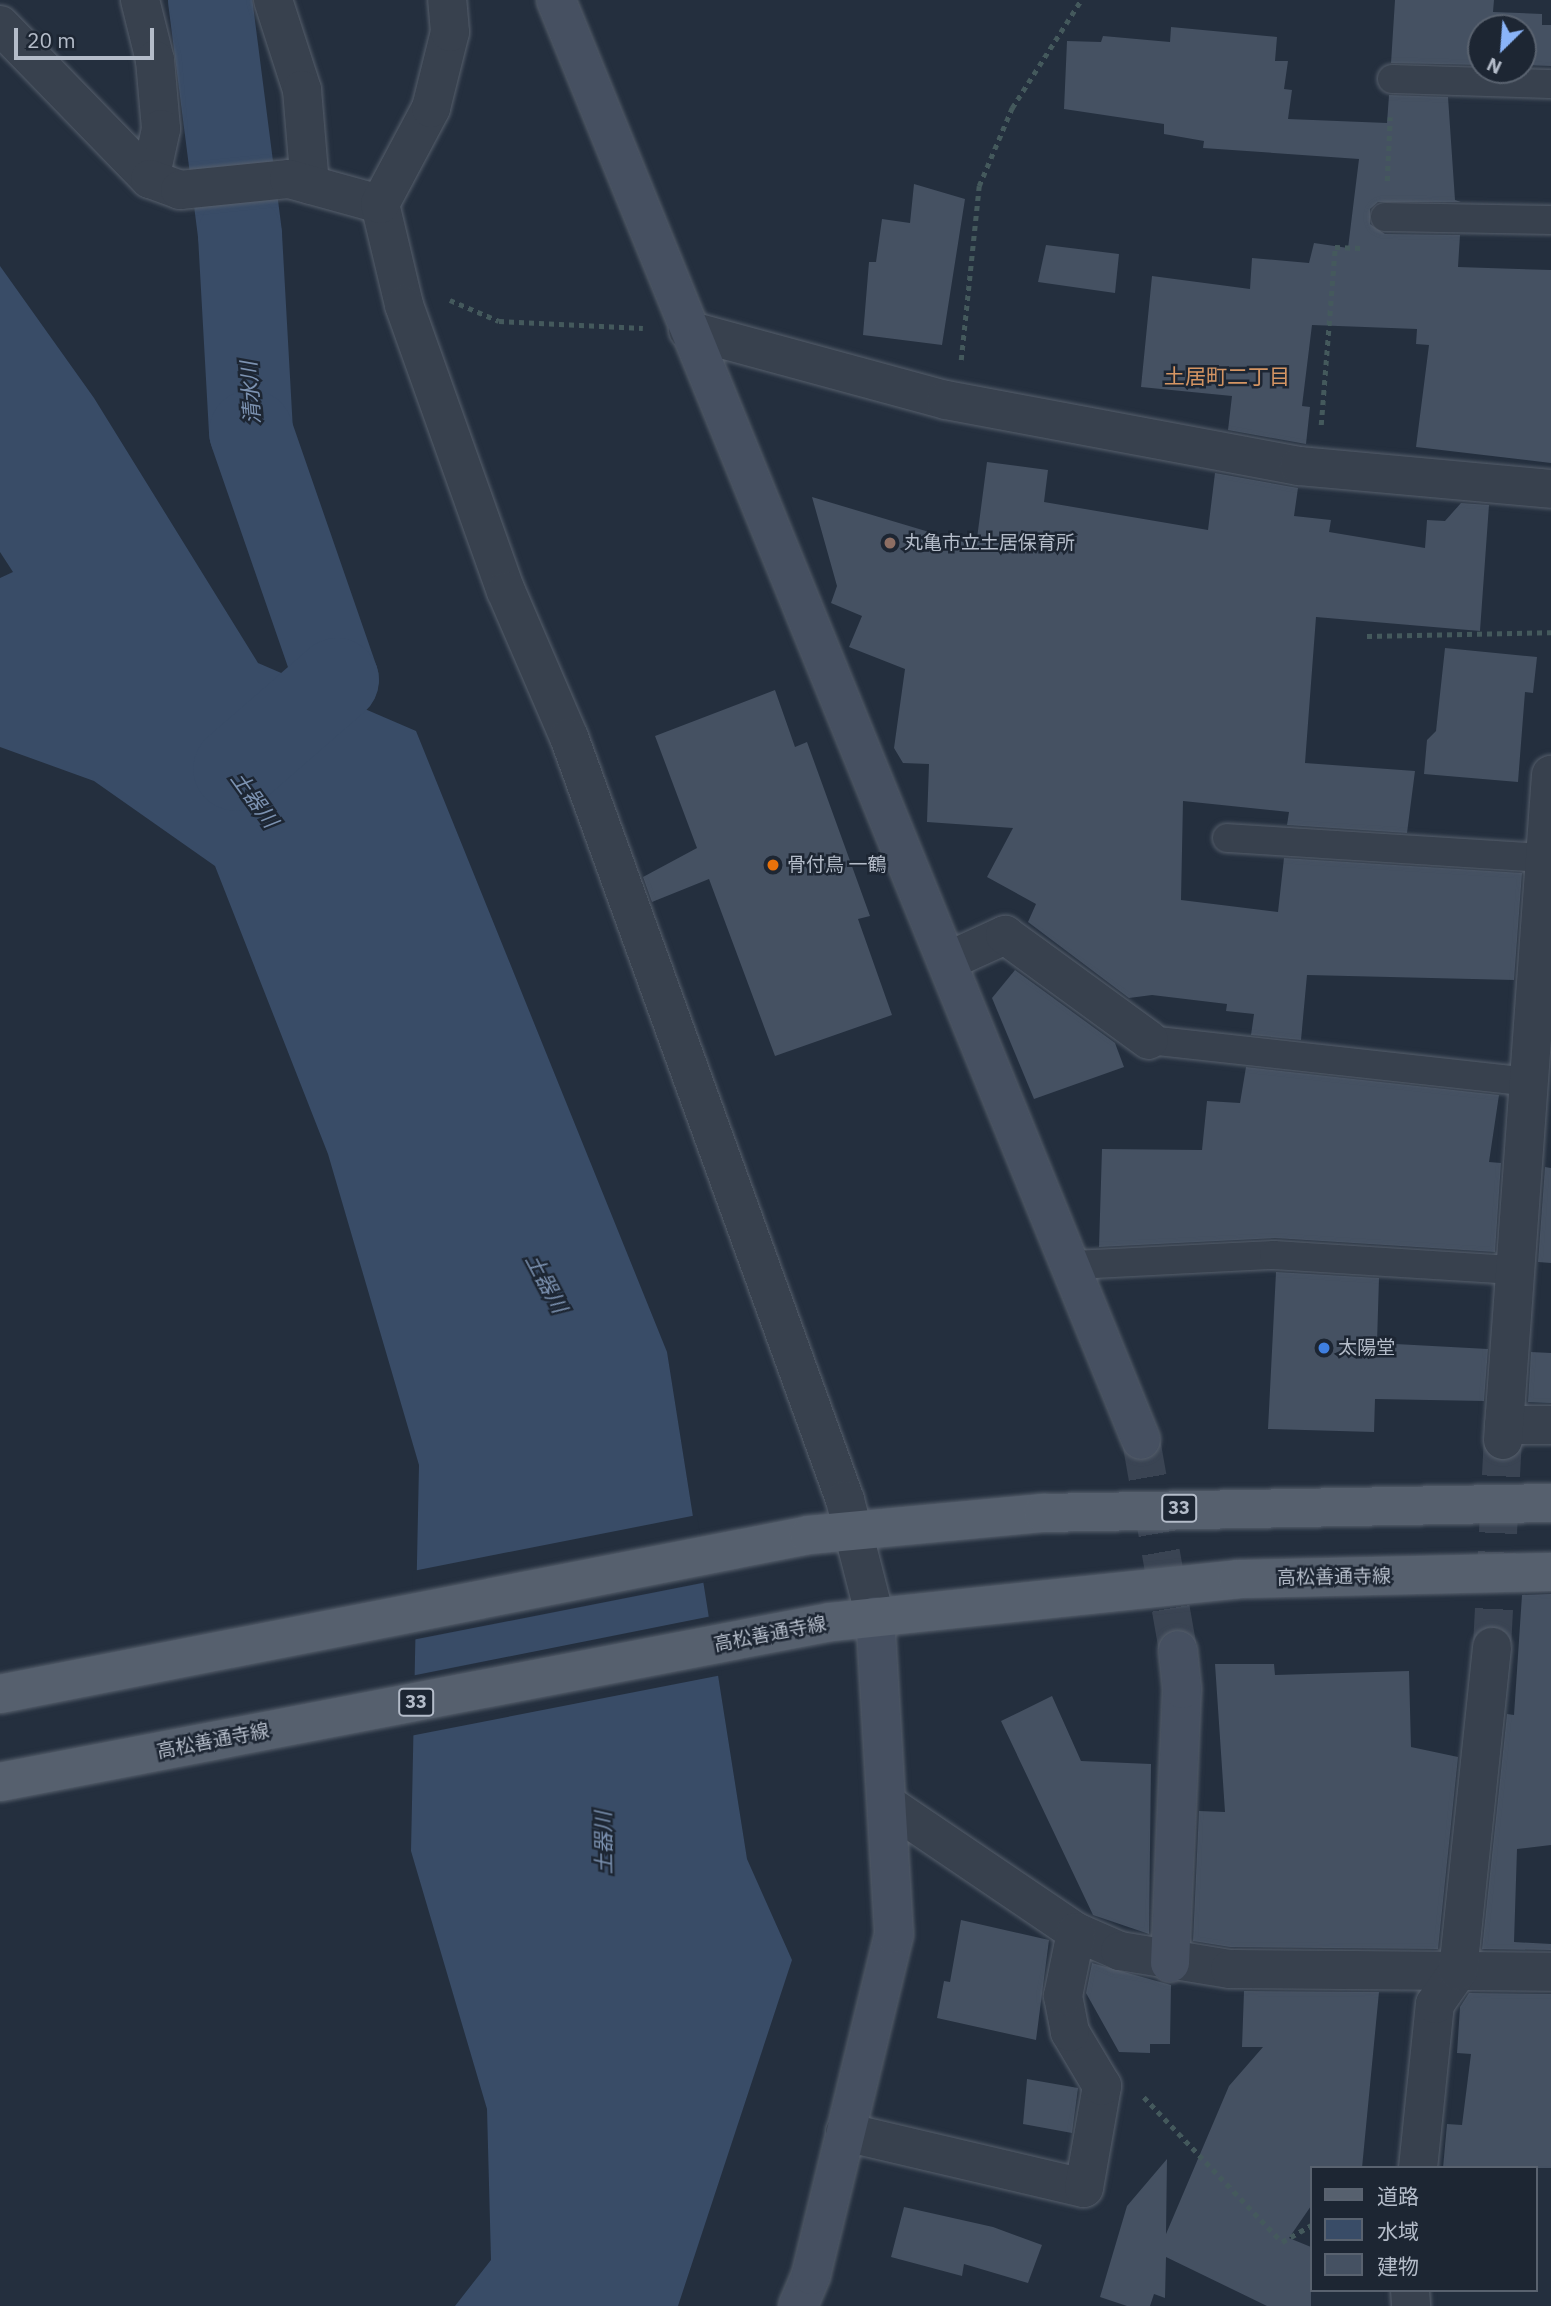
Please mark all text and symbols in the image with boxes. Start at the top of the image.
scale bar [18,14,158,58]
north arrow [1467,14,1537,84]
text: 20 m [27,26,76,54]
text: N [1483,52,1505,80]
water label: 清水川 [235,361,265,425]
district label: 土居町二丁目 [1164,363,1290,389]
place label: 丸亀市立土居保育所 [904,532,1075,554]
marker: 丸亀市立土居保育所 [882,535,898,551]
water label: 土器川 [226,766,284,832]
place label: 骨付鳥 一鶴 [787,854,886,876]
marker: 骨付鳥 一鶴 [765,857,781,873]
water label: 土器川 [521,1249,573,1317]
place label: 太陽堂 [1338,1337,1395,1359]
marker: 太陽堂 [1316,1340,1332,1356]
road number: 33 [1160,1493,1198,1522]
street label: 高松善通寺線 [1277,1565,1391,1589]
street label: 高松善通寺線 [712,1612,828,1656]
road number: 33 [397,1688,435,1716]
street label: 高松善通寺線 [155,1719,271,1763]
water label: 土器川 [590,1811,616,1875]
legend [1310,2166,1537,2292]
text: 道路 [1377,2182,1419,2210]
text: 水域 [1377,2217,1419,2245]
text: 建物 [1377,2252,1419,2280]

